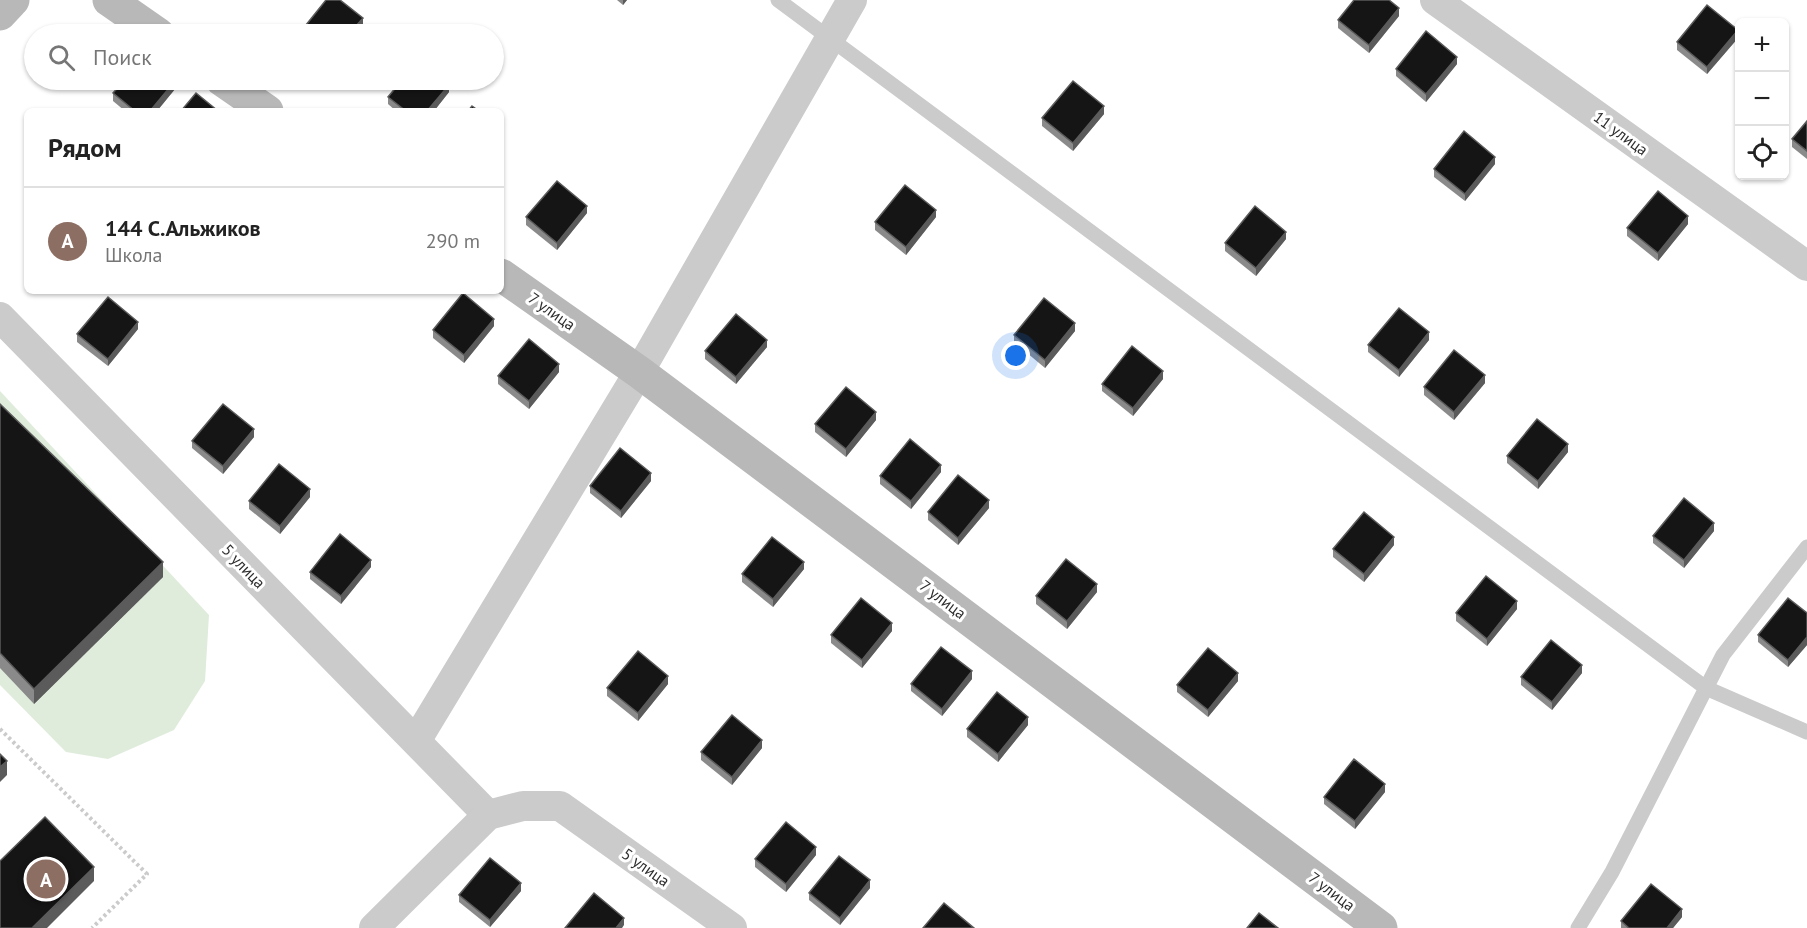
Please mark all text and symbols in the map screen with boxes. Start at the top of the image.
map controls [1735,18,1789,180]
button: + [1735,18,1789,72]
search box [24,24,504,90]
icon: search [45,41,78,74]
text: Поиск [93,43,152,71]
button: − [1735,72,1789,126]
street label: 11 улица [1590,107,1652,159]
button: locate [1735,126,1789,180]
text: Рядом [48,131,122,164]
text: 144 С.Альжиков [105,214,261,242]
text: A [61,228,74,254]
text: 290 m [426,228,480,254]
text: Школа [105,242,162,268]
street label: 7 улица [525,288,579,334]
your location [1001,341,1030,370]
street label: 5 улица [218,540,270,592]
street label: 7 улица [916,575,970,623]
street label: 5 улица [618,843,674,891]
pin: A [26,856,66,902]
street label: 7 улица [1305,867,1359,915]

